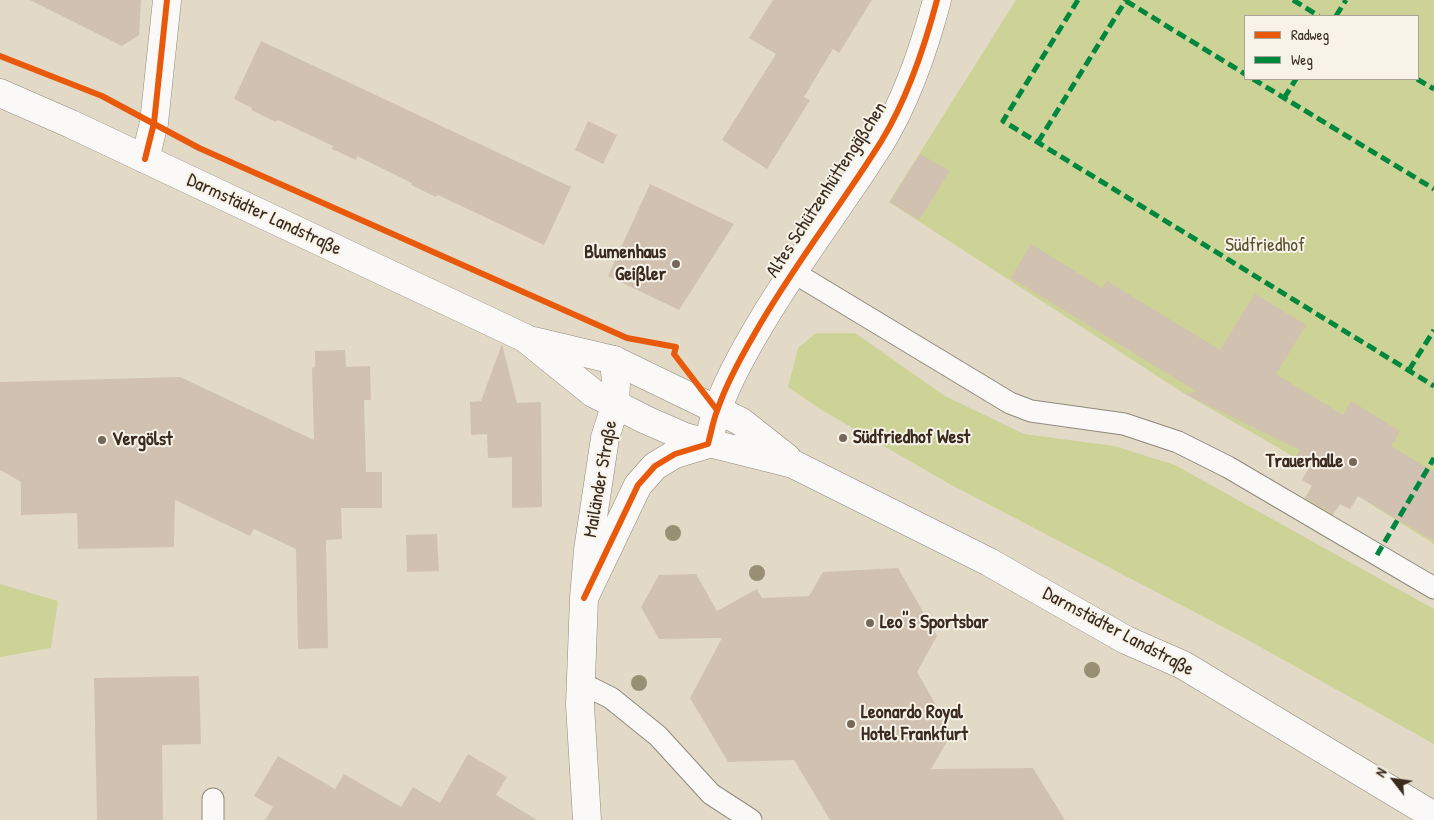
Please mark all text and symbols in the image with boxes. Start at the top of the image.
legend [1244,15,1419,80]
text: Radweg [1291,24,1329,45]
text: Weg [1291,49,1313,70]
street label: Altes Schützenhüttengäßchen [762,98,892,282]
street label: Darmstädter Landstraße [183,169,345,261]
park label: Südfriedhof [1225,235,1305,257]
place label: Blumenhaus Geißler [584,242,666,286]
marker: Blumenhaus Geißler [670,258,682,270]
street label: Mailänder Straße [579,419,623,539]
place label: Südfriedhof West [853,427,970,449]
place label: Vergölst [112,429,173,451]
marker: Südfriedhof West [837,432,849,444]
marker: Vergölst [96,434,108,446]
place label: Trauerhalle [1266,451,1343,473]
marker: Trauerhalle [1347,456,1359,468]
street label: Darmstädter Landstraße [1039,583,1197,681]
place label: Leo''s Sportsbar [880,612,988,634]
marker: Leo''s Sportsbar [864,617,876,629]
place label: Leonardo Royal Hotel Frankfurt [861,702,968,746]
marker: Leonardo Royal Hotel Frankfurt [845,718,857,730]
north arrow [1369,755,1419,805]
text: N [1370,764,1391,780]

